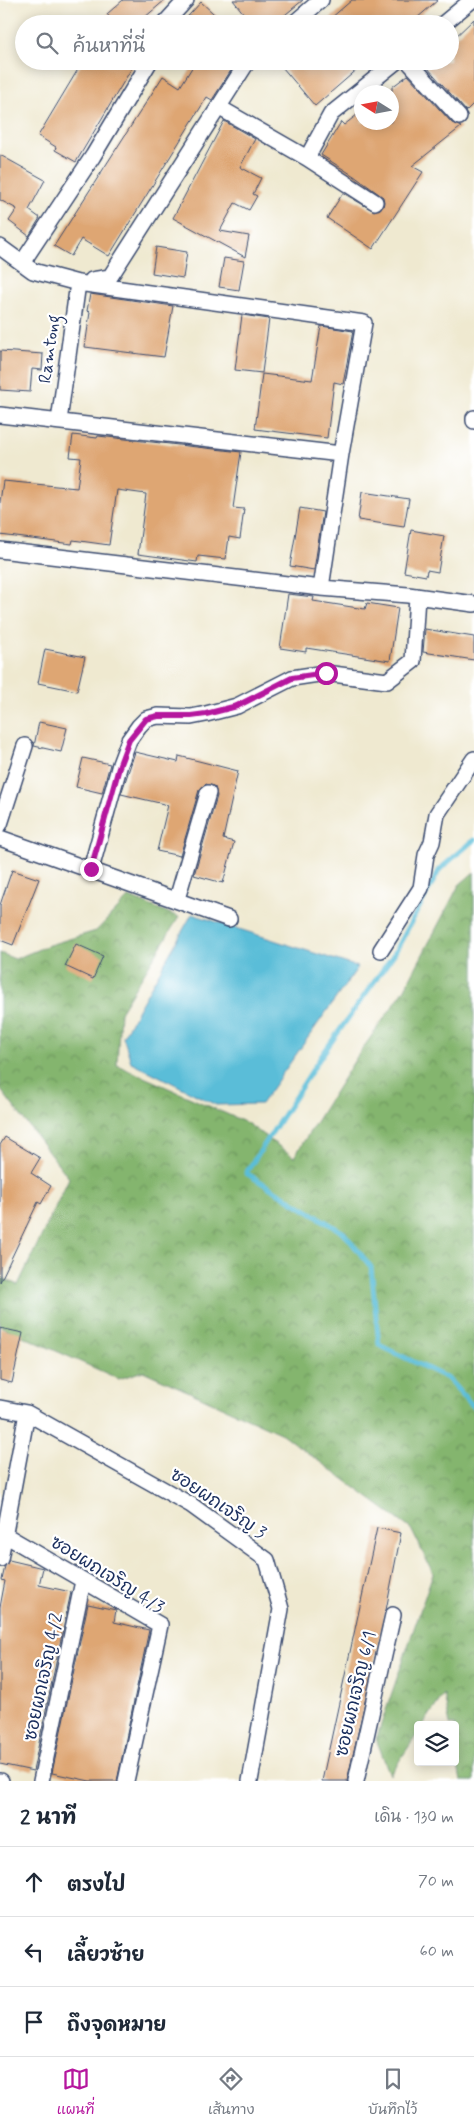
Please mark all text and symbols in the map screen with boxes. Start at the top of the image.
search box [15,15,459,70]
icon: search [33,29,61,57]
text: ค้นหาที่นี่ [73,34,145,59]
north arrow [354,85,399,130]
street label: Ramtong [33,313,69,385]
route start [315,662,338,685]
route end [80,858,103,881]
street label: ซอยผถเจริญ 3 [165,1463,271,1545]
street label: ซอยผถเจริญ 4/3 [46,1530,168,1620]
street label: ซอยผถเจริญ 4/2 [19,1611,69,1743]
street label: ซอยผถเจริญ 6/1 [330,1629,382,1759]
map controls [414,1721,459,1766]
button: layers [414,1721,459,1766]
text: 2 นาที [20,1804,76,1832]
text: เดิน · 130 m [374,1807,454,1828]
icon: ahead [20,1868,48,1896]
text: 70 m [418,1871,454,1892]
text: ตรงไป [67,1873,125,1898]
icon: left [20,1938,48,1966]
text: 60 m [420,1941,454,1962]
text: เลี้ยวซ้าย [67,1943,144,1968]
icon: arrive [20,2008,48,2036]
text: ถึงจุดหมาย [67,2013,166,2038]
tab: แผนที่ [57,2065,95,2119]
tab: เส้นทาง [208,2065,254,2119]
tab: บันทึกไว้ [368,2065,417,2119]

